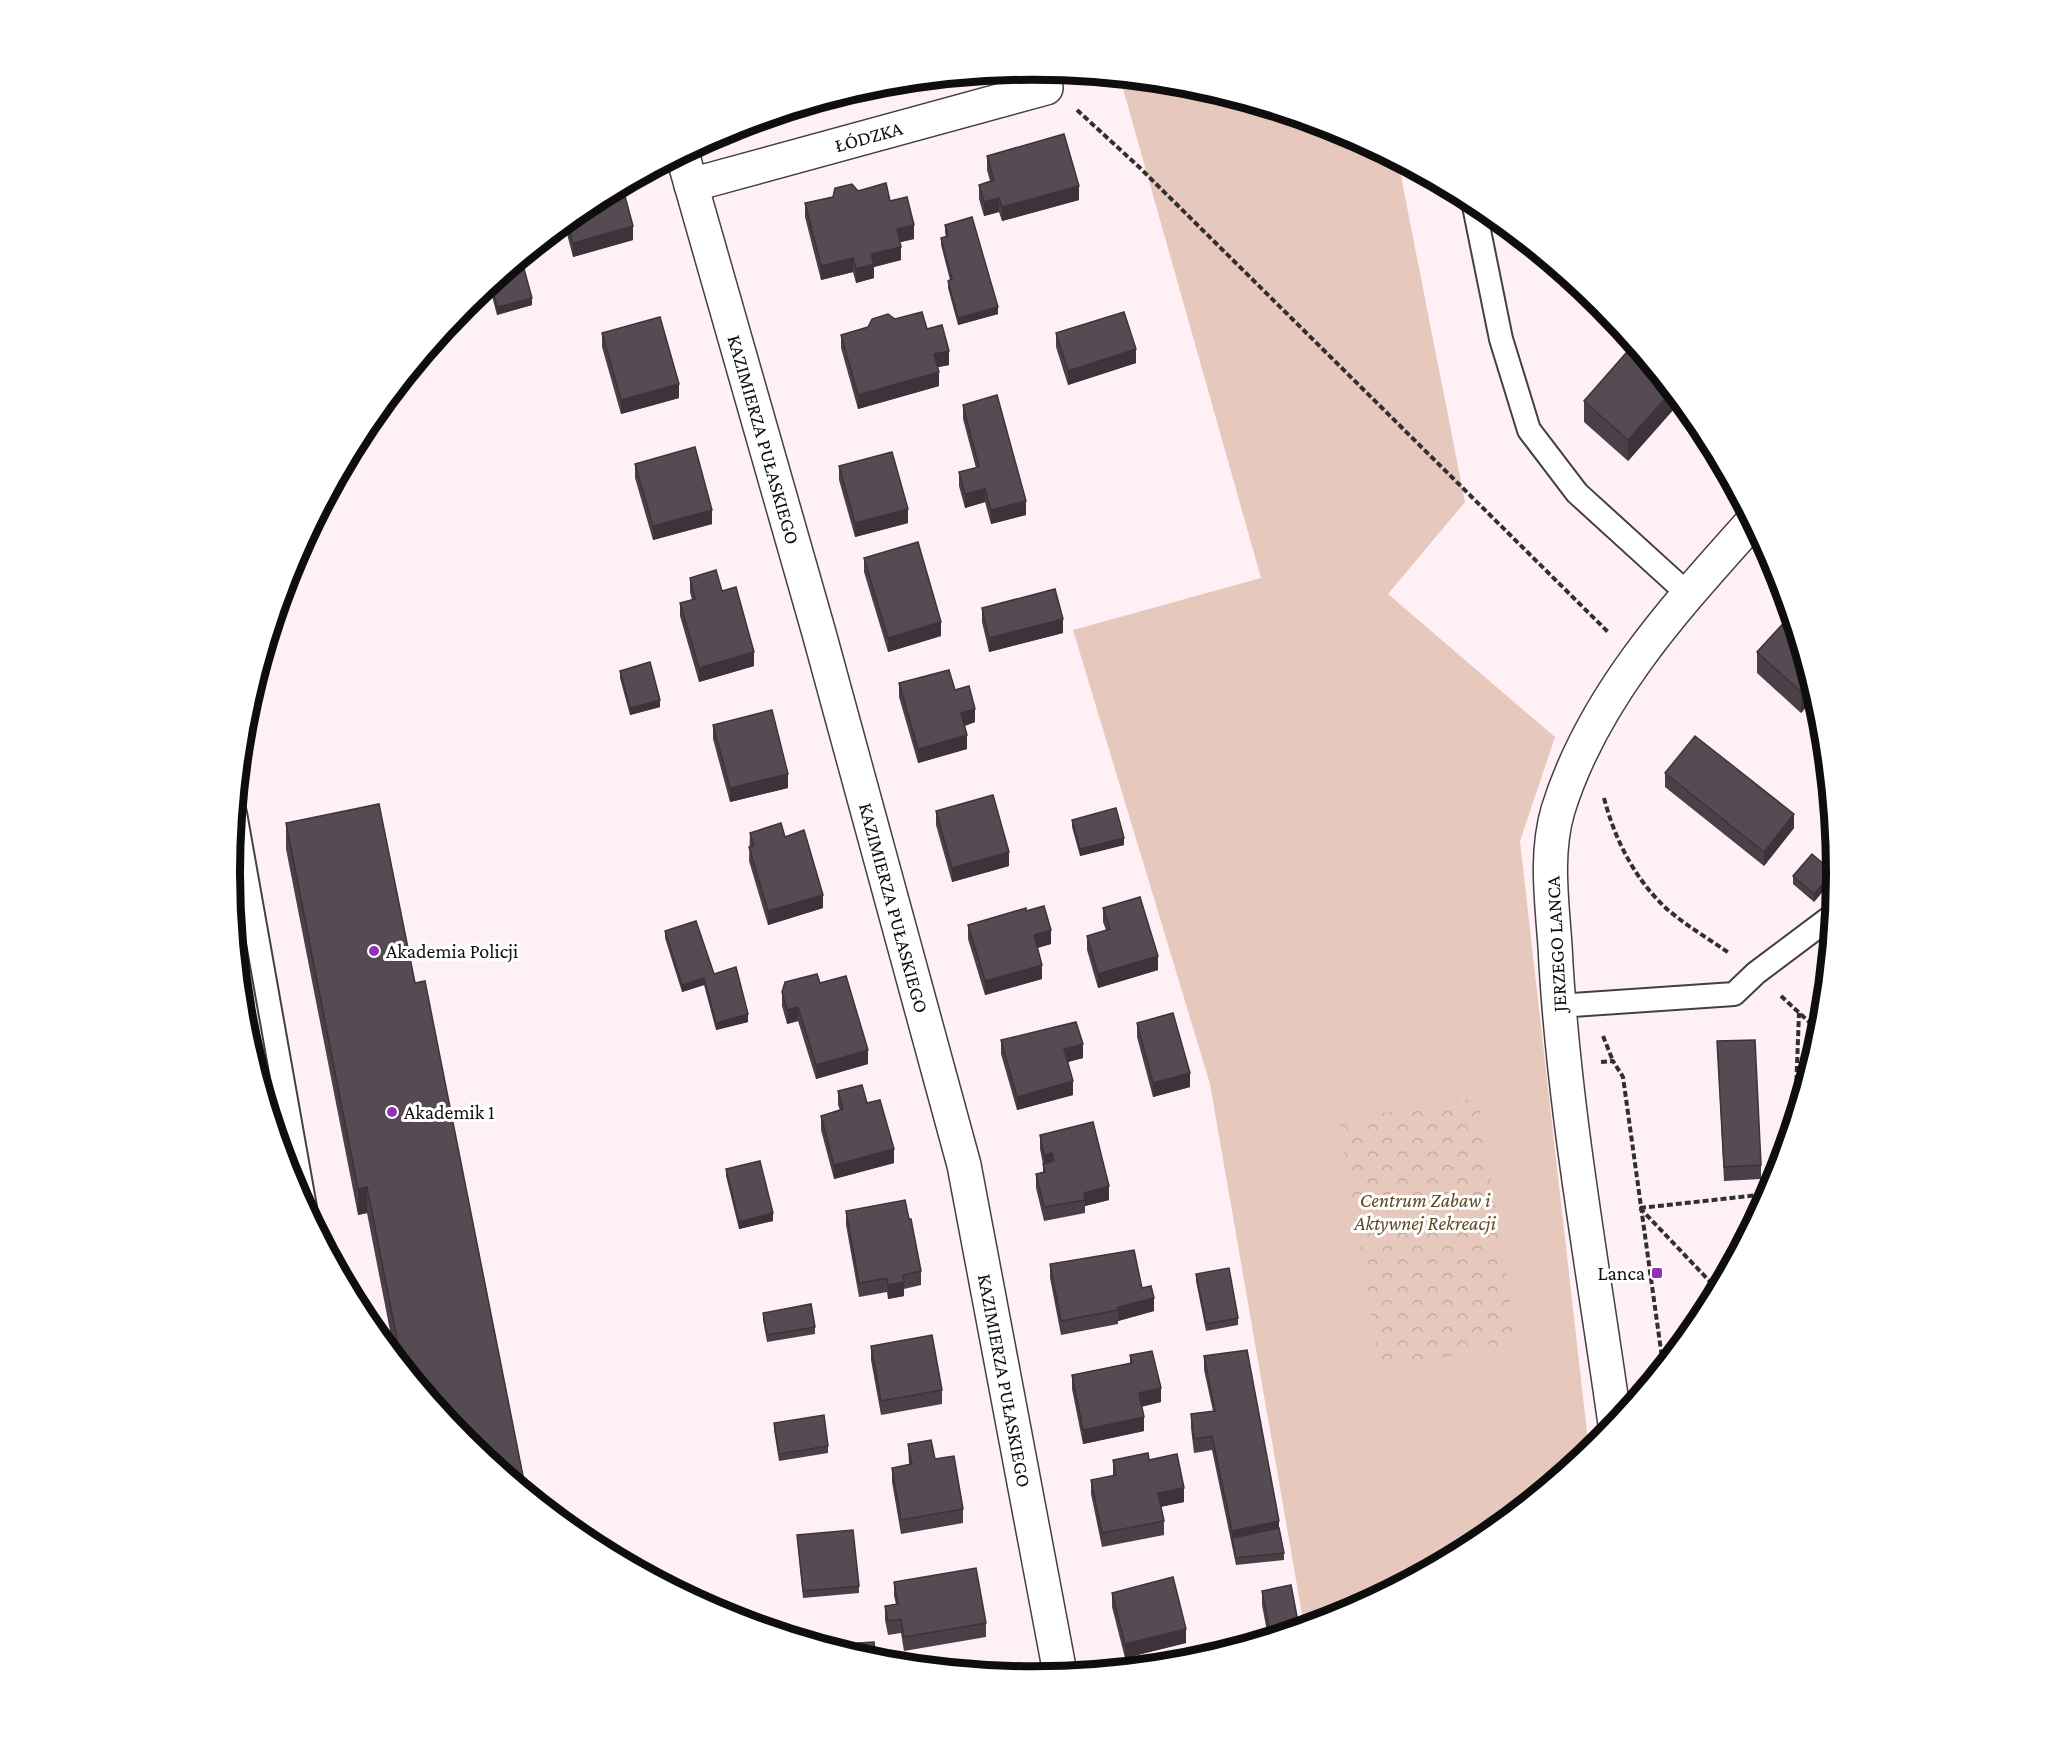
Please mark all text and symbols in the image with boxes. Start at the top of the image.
street label: ŁÓDZKA [832,117,905,156]
street label: KAZIMIERZA PUŁASKIEGO [723,332,804,547]
street label: KAZIMIERZA PUŁASKIEGO [855,800,933,1015]
street label: JERZEGO LANCA [1541,875,1572,1015]
place label: Akademia Policji [386,940,518,963]
marker: Akademia Policji [367,944,381,958]
place label: Akademik 1 [404,1101,495,1123]
marker: Akademik 1 [385,1105,399,1119]
park label: Centrum Zabaw i Aktywnej Rekreacji [1353,1189,1496,1235]
place label: Lanca [1597,1262,1645,1284]
marker: Lanca [1650,1266,1664,1280]
street label: KAZIMIERZA PUŁASKIEGO [974,1272,1036,1489]

